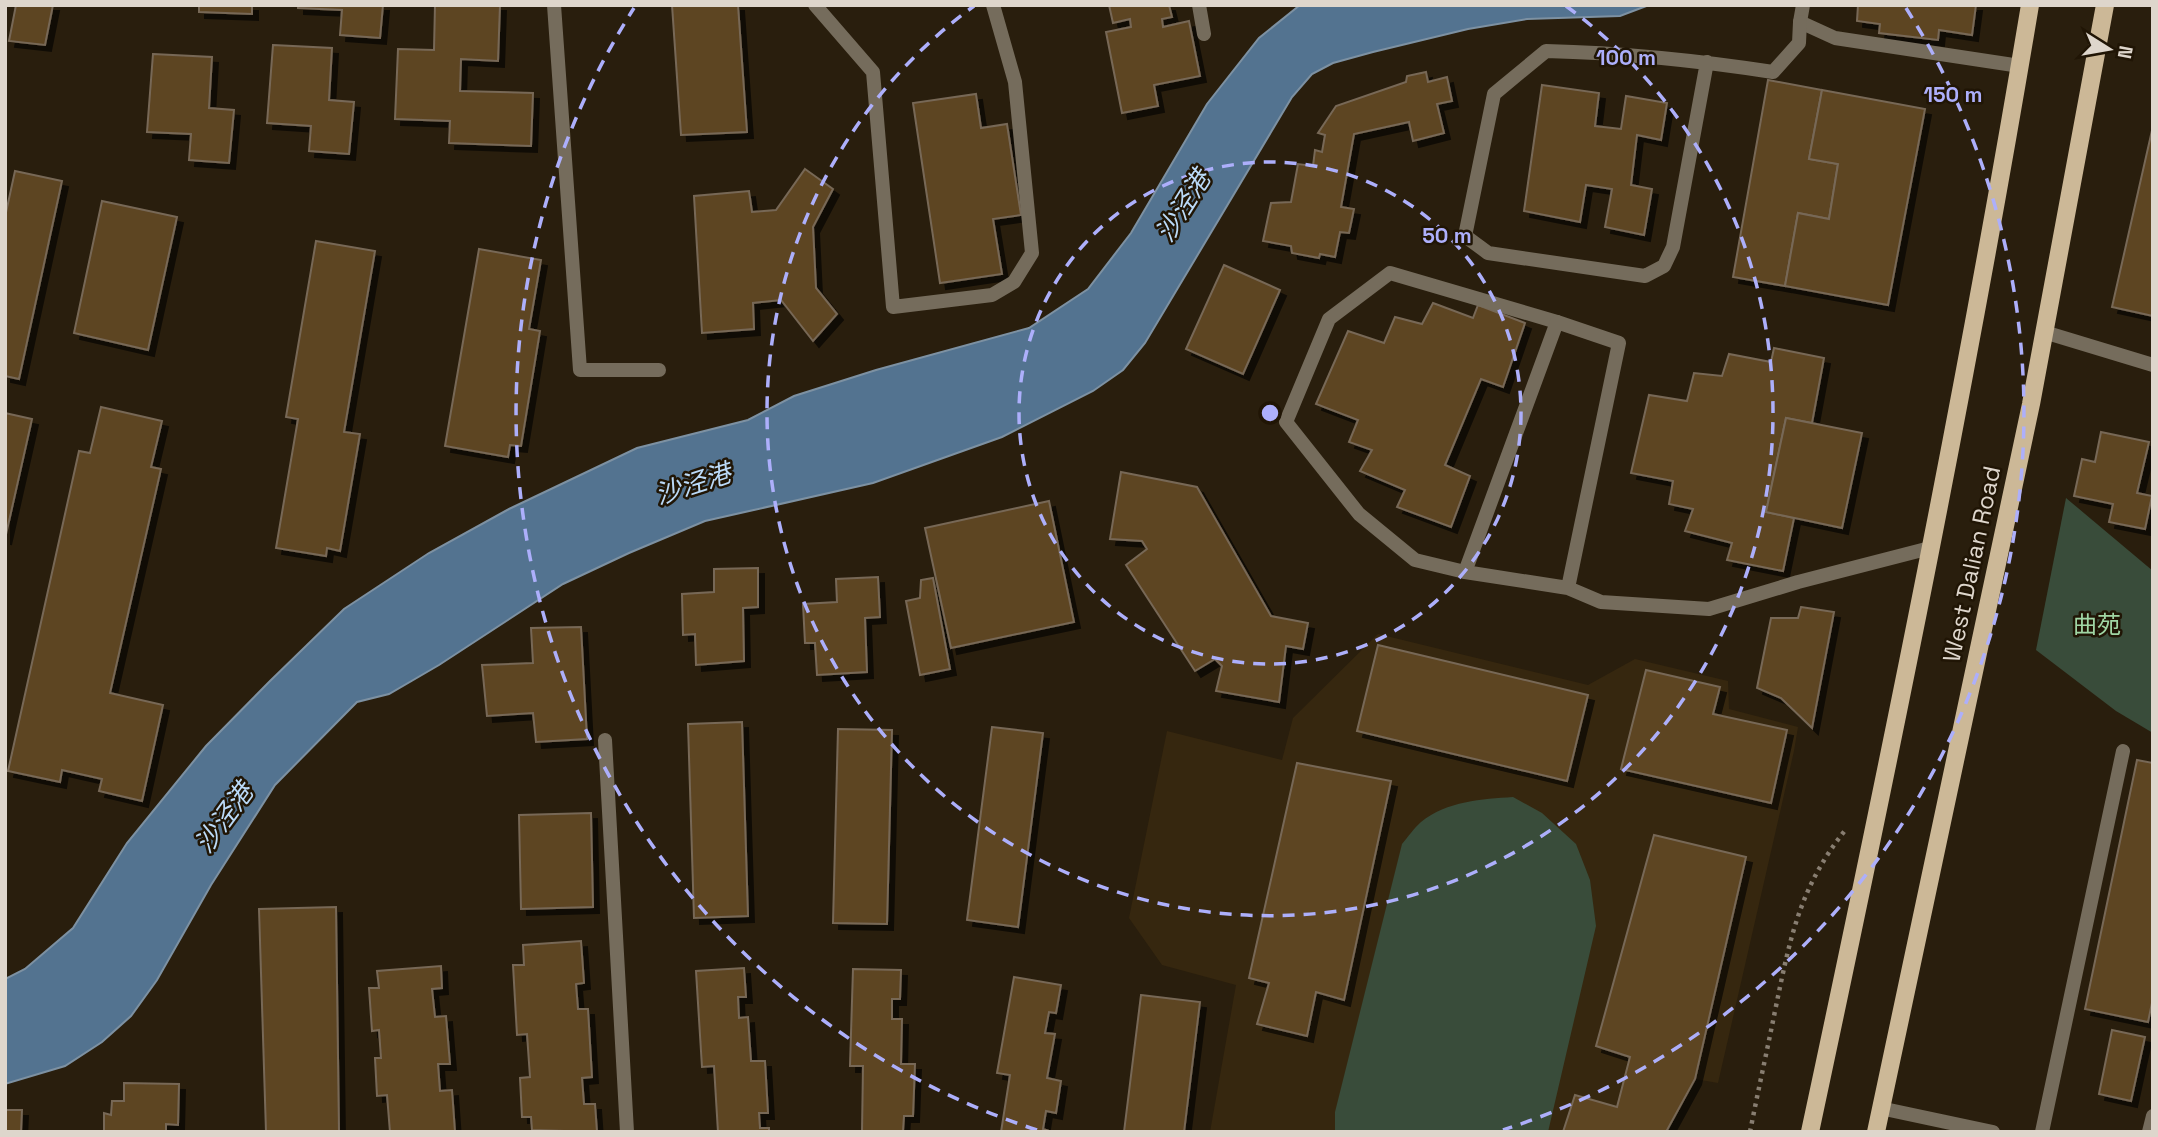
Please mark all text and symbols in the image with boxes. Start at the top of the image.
north arrow [2074,14,2144,84]
text: 100 m [1596,44,1656,71]
text: N [2112,44,2139,61]
text: 150 m [1924,81,1982,108]
water label: 沙泾港 [1148,161,1220,248]
text: 50 m [1422,222,1472,249]
centre of rings [1258,401,1282,425]
water label: 沙泾港 [651,455,739,512]
street label: West Dalian Road [1936,463,2007,665]
park label: 曲苑 [2073,609,2121,640]
water label: 沙泾港 [187,773,263,860]

